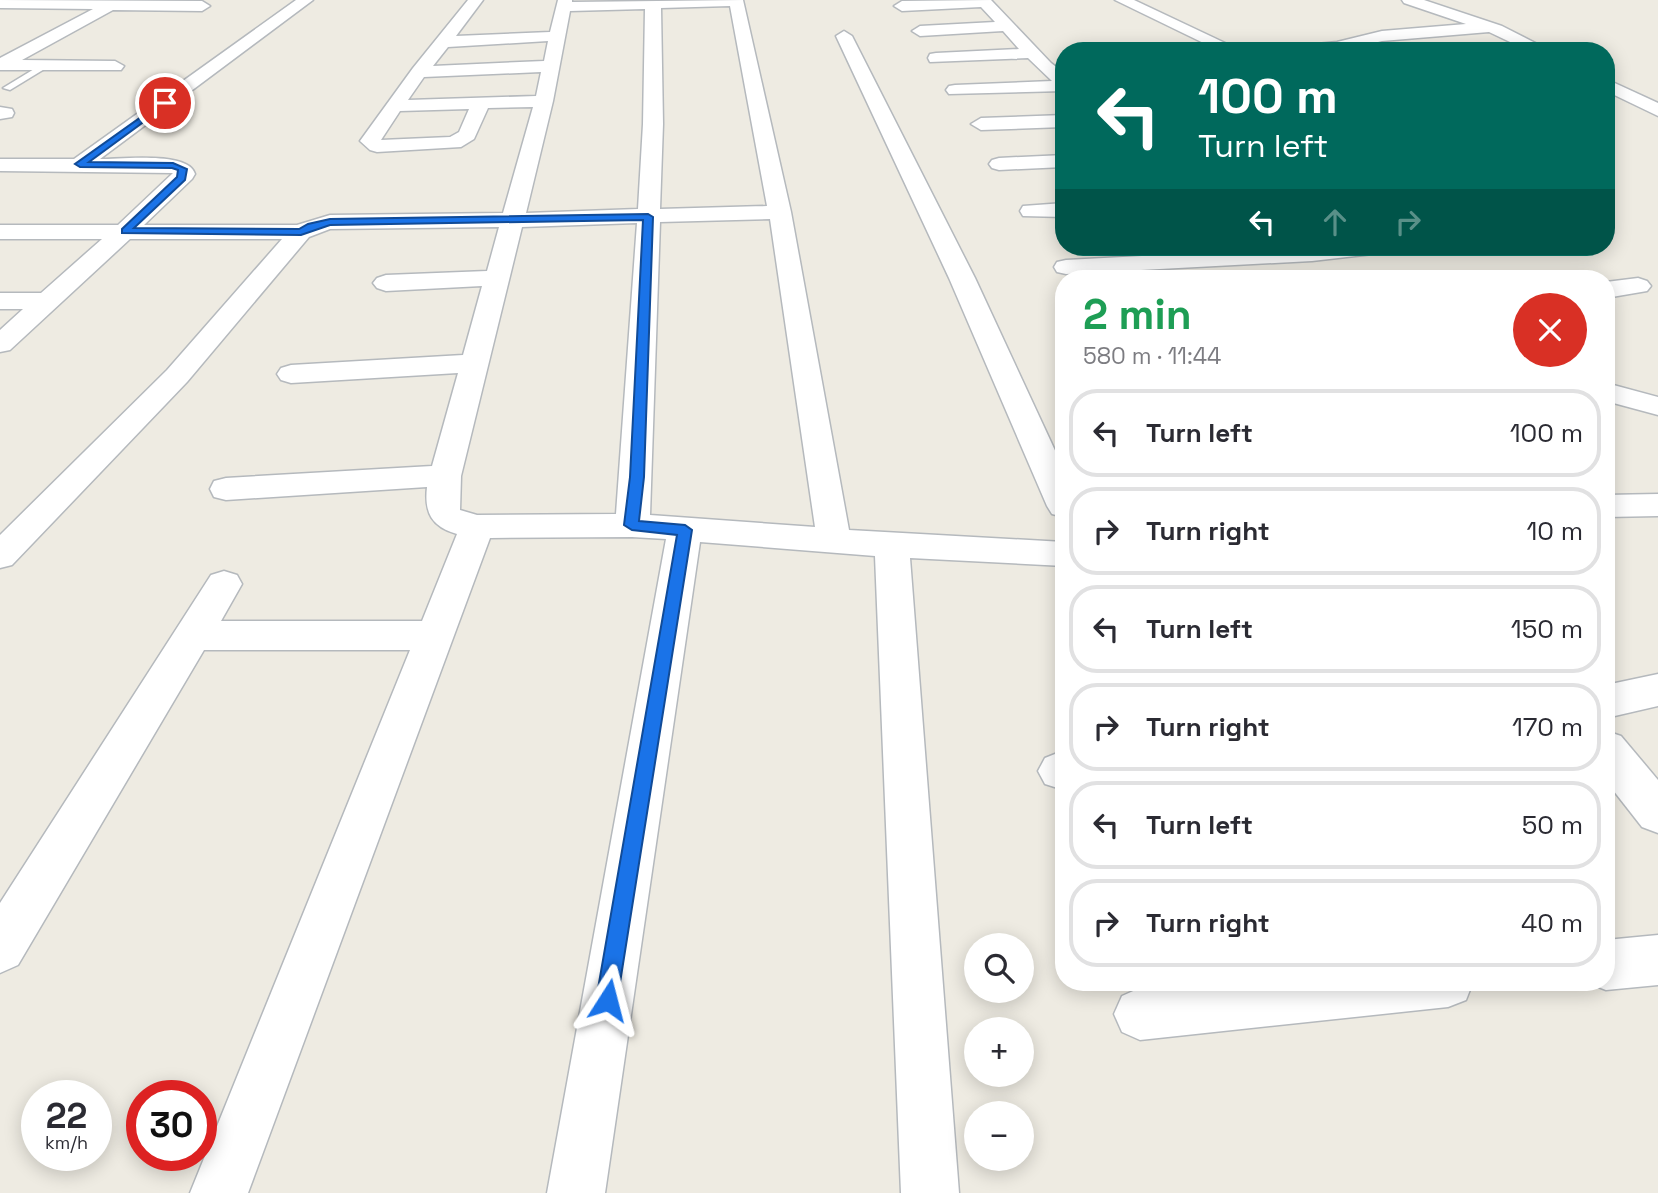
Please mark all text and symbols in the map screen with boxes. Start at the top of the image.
text: 100 m [1198,65,1338,127]
icon: left [1083,70,1174,161]
pin [135,73,195,133]
icon: arrive [146,84,184,122]
text: Turn left [1198,126,1328,166]
icon: left [1243,203,1281,241]
icon: ahead [1316,203,1354,241]
icon: right [1389,203,1427,241]
text: 2 min [1083,288,1192,341]
button: close [1513,293,1587,367]
text: 580 m · 11:44 [1083,341,1221,371]
icon: left [1087,414,1125,452]
text: Turn left [1146,416,1253,450]
text: 100 m [1510,416,1583,450]
icon: right [1087,512,1125,550]
text: Turn right [1146,514,1270,548]
text: 10 m [1526,514,1583,548]
icon: left [1087,610,1125,648]
text: Turn left [1146,612,1253,646]
text: 150 m [1511,612,1583,646]
icon: right [1087,708,1125,746]
text: Turn right [1146,710,1270,744]
text: 170 m [1512,710,1583,744]
icon: left [1087,806,1125,844]
text: Turn left [1146,808,1253,842]
text: 50 m [1522,808,1583,842]
icon: right [1087,904,1125,942]
text: Turn right [1146,906,1270,940]
text: 40 m [1521,906,1583,940]
map controls [964,933,1034,1171]
button: search [964,933,1034,1003]
position arrow [571,963,645,1037]
button: + [964,1017,1034,1087]
speed limit sign: 30 [126,1080,217,1171]
text: 22 [46,1094,87,1138]
button: − [964,1101,1034,1171]
text: km/h [45,1131,88,1154]

